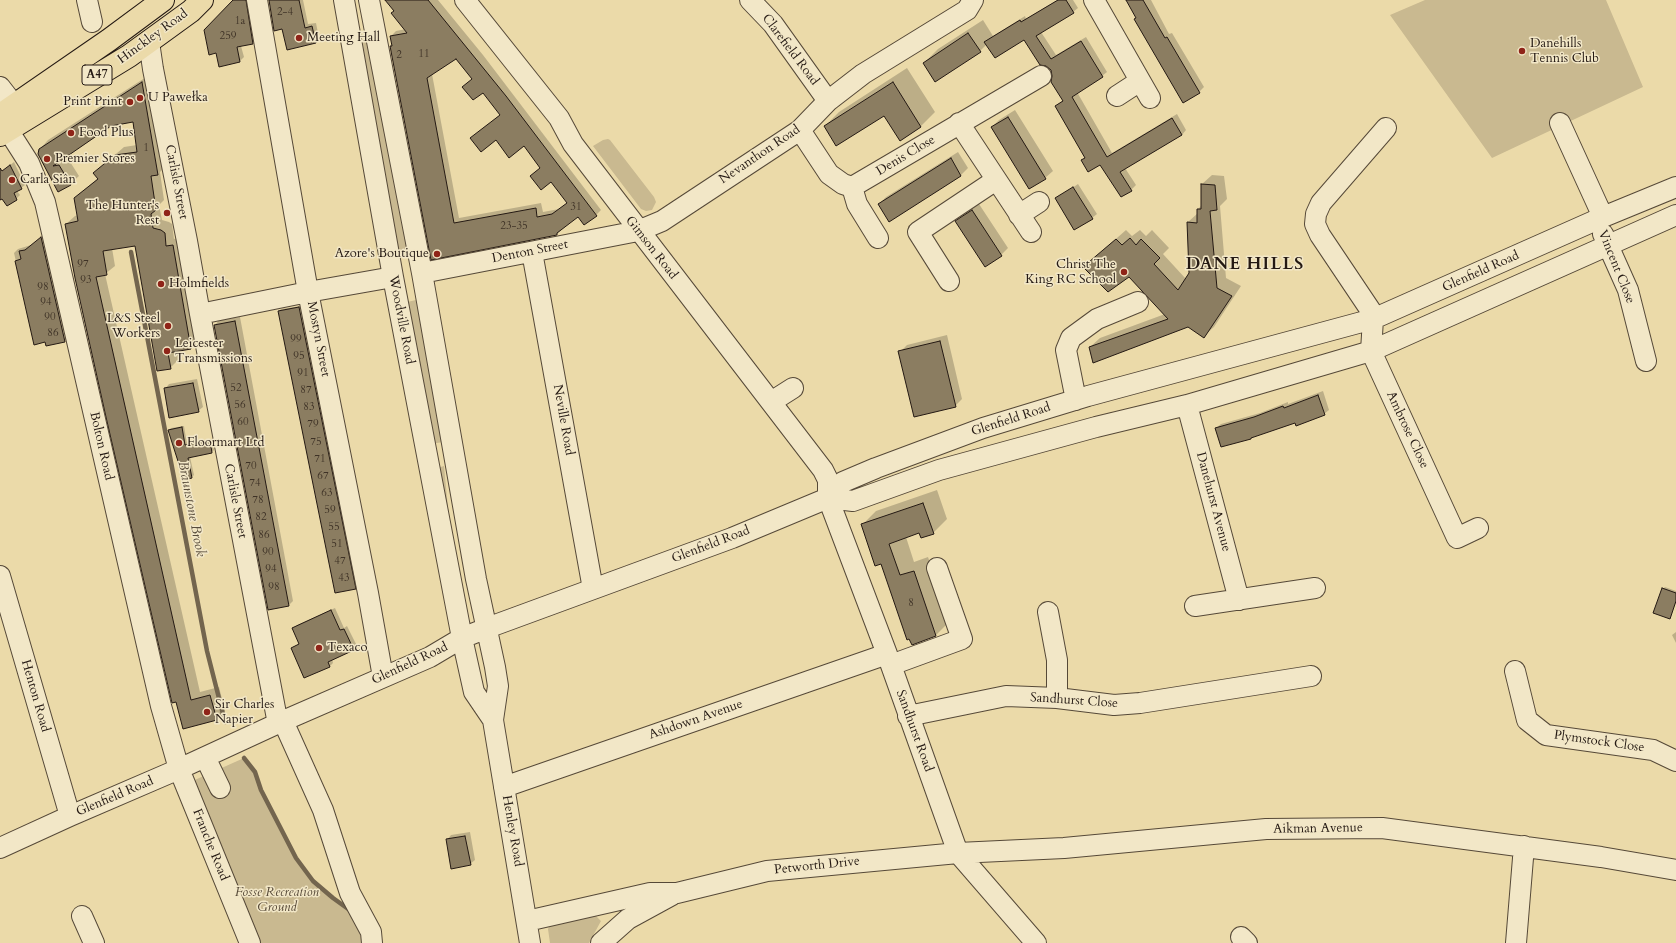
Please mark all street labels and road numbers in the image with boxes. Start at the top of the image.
street label: Hinckley Road [115,6,191,68]
street label: Clarefield Road [758,11,822,89]
road number: A47 [82,65,112,85]
street label: Nevanthon Road [717,122,803,188]
street label: Denis Close [874,132,938,180]
street label: Carlisle Street [161,143,191,221]
street label: Gimson Road [622,213,680,283]
street label: Vincent Close [1594,228,1638,306]
street label: Denton Street [491,237,569,267]
street label: Glenfield Road [1440,248,1522,296]
street label: Woodville Road [385,274,417,366]
street label: Mostyn Street [303,300,333,378]
street label: Neville Road [549,383,577,457]
street label: Ambrose Close [1382,389,1432,471]
street label: Glenfield Road [969,400,1053,440]
street label: Bolton Road [86,410,116,482]
street label: Danehurst Avenue [1192,450,1234,554]
street label: Carlisle Street [220,462,250,540]
street label: Glenfield Road [670,523,752,567]
street label: Glenfield Road [369,640,451,688]
street label: Henton Road [17,658,53,734]
street label: Sandhurst Road [892,688,936,774]
street label: Sandhurst Close [1030,690,1118,712]
street label: Ashdown Avenue [647,697,745,743]
street label: Plymstock Close [1553,728,1645,756]
street label: Glenfield Road [74,774,156,820]
street label: Henley Road [498,794,526,868]
street label: Franche Road [188,807,232,883]
street label: Aikman Avenue [1273,820,1363,838]
street label: Petworth Drive [773,854,861,878]

